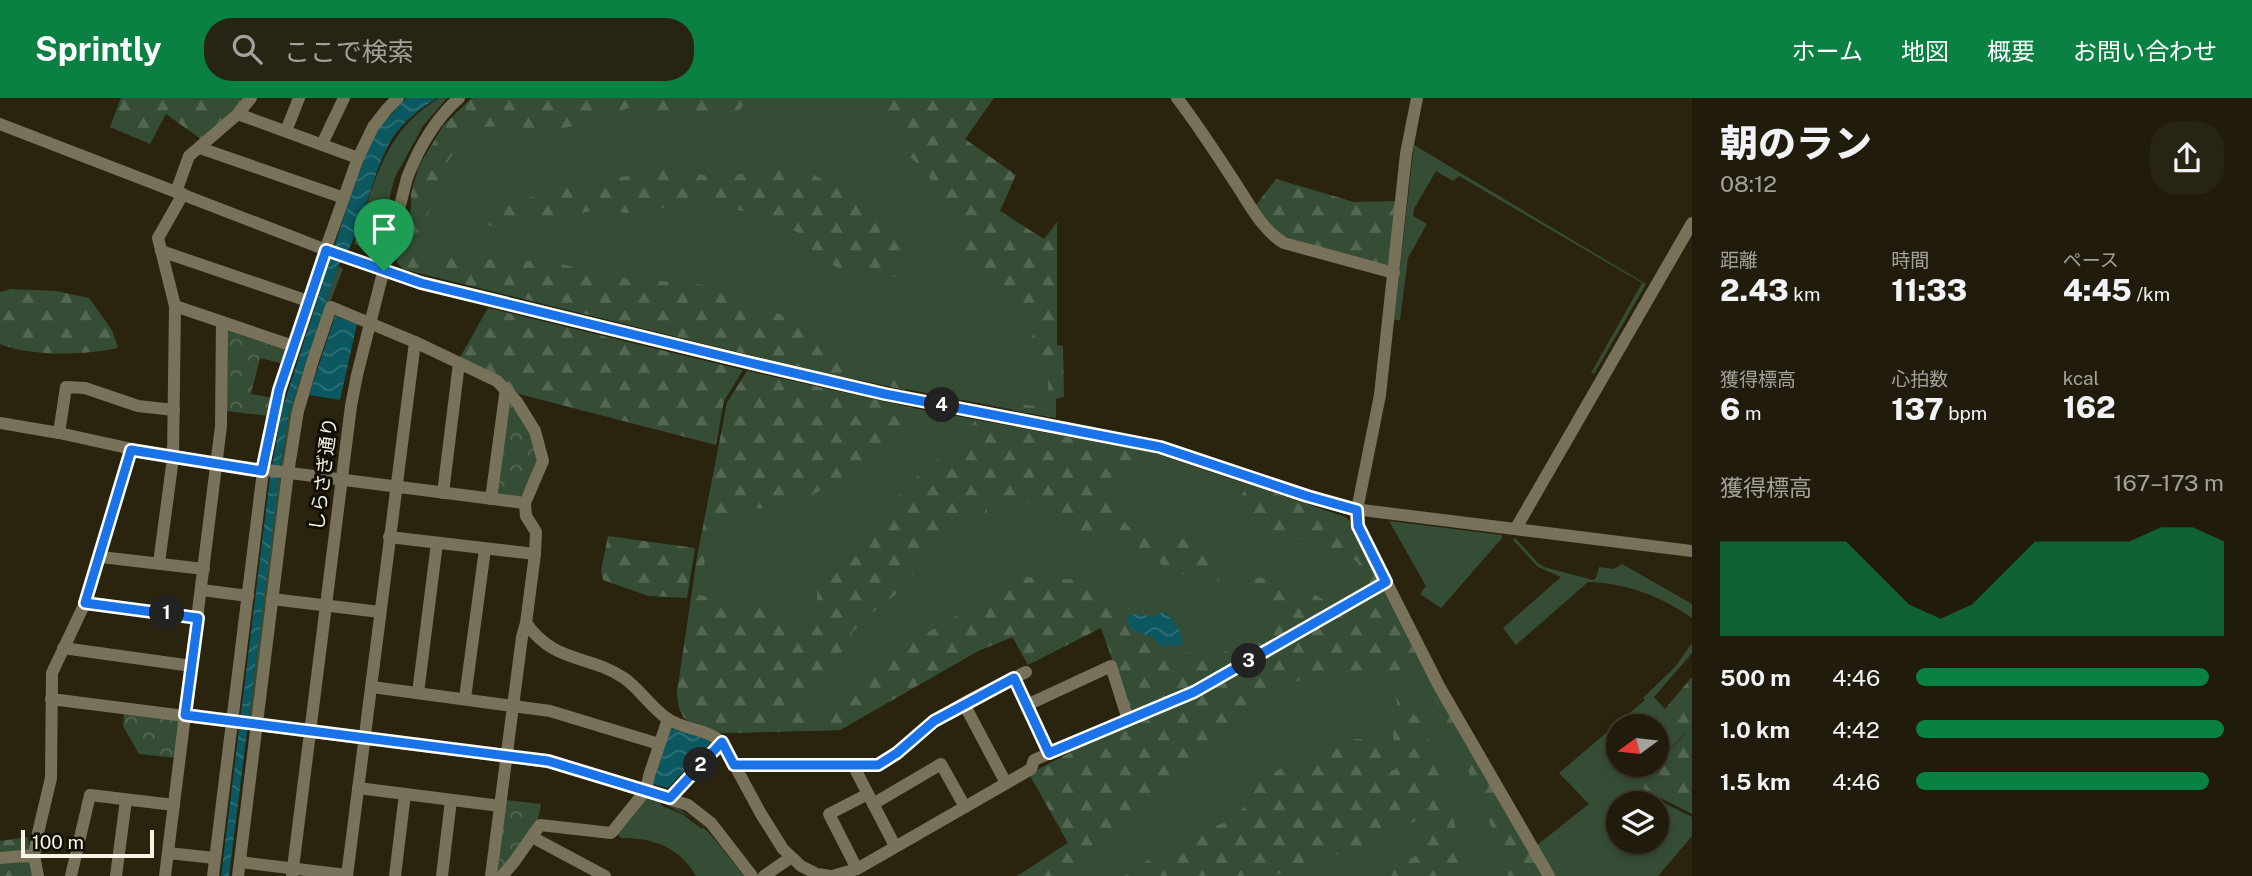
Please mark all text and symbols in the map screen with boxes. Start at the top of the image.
search box [204,18,694,81]
text: Sprintly [35,30,162,68]
icon: search [228,30,266,68]
text: ここで検索 [284,36,414,67]
text: ホーム [1792,37,1863,65]
text: 地図 [1901,37,1949,65]
text: 概要 [1987,37,2035,65]
text: お問い合わせ [2073,37,2217,65]
text: 朝のラン [1720,121,1872,166]
button: share [2150,121,2224,195]
text: 08:12 [1720,170,1777,197]
pin [354,199,414,271]
icon: arrive [365,210,403,248]
text: 距離 [1720,249,1758,271]
text: 時間 [1891,249,1929,271]
text: ペース [2063,249,2119,271]
text: 2.43 [1720,272,1789,308]
text: 11:33 [1891,272,1967,308]
text: 4:45 [2063,272,2132,308]
text: km [1789,283,1820,305]
text: /km [2132,283,2170,305]
text: kcal [2063,367,2099,389]
text: 獲得標高 [1720,368,1796,390]
text: 心拍数 [1891,368,1948,390]
pin: 4 [925,388,960,422]
text: 162 [2063,389,2116,425]
text: 6 [1720,391,1740,427]
text: 137 [1891,391,1944,427]
text: 4 [935,393,948,415]
text: m [1740,402,1761,424]
text: bpm [1944,402,1987,424]
street label: しらさぎ通り [305,416,341,532]
text: 167–173 m [2113,469,2224,496]
text: 獲得標高 [1720,474,1812,501]
pin: 1 [150,596,184,630]
text: 1 [162,601,171,623]
pin: 3 [1232,644,1266,678]
text: 3 [1242,649,1255,671]
text: 500 m [1720,664,1791,691]
text: 4:46 [1832,664,1880,691]
north arrow [1606,714,1670,777]
map controls [1606,714,1669,854]
text: 1.0 km [1720,716,1790,743]
text: 4:42 [1832,716,1880,743]
pin: 2 [684,748,718,782]
text: 2 [694,753,707,775]
text: 1.5 km [1720,768,1791,795]
text: 4:46 [1832,768,1880,795]
button: layers [1606,791,1669,854]
scale bar [21,827,154,859]
text: 100 m [32,831,84,853]

